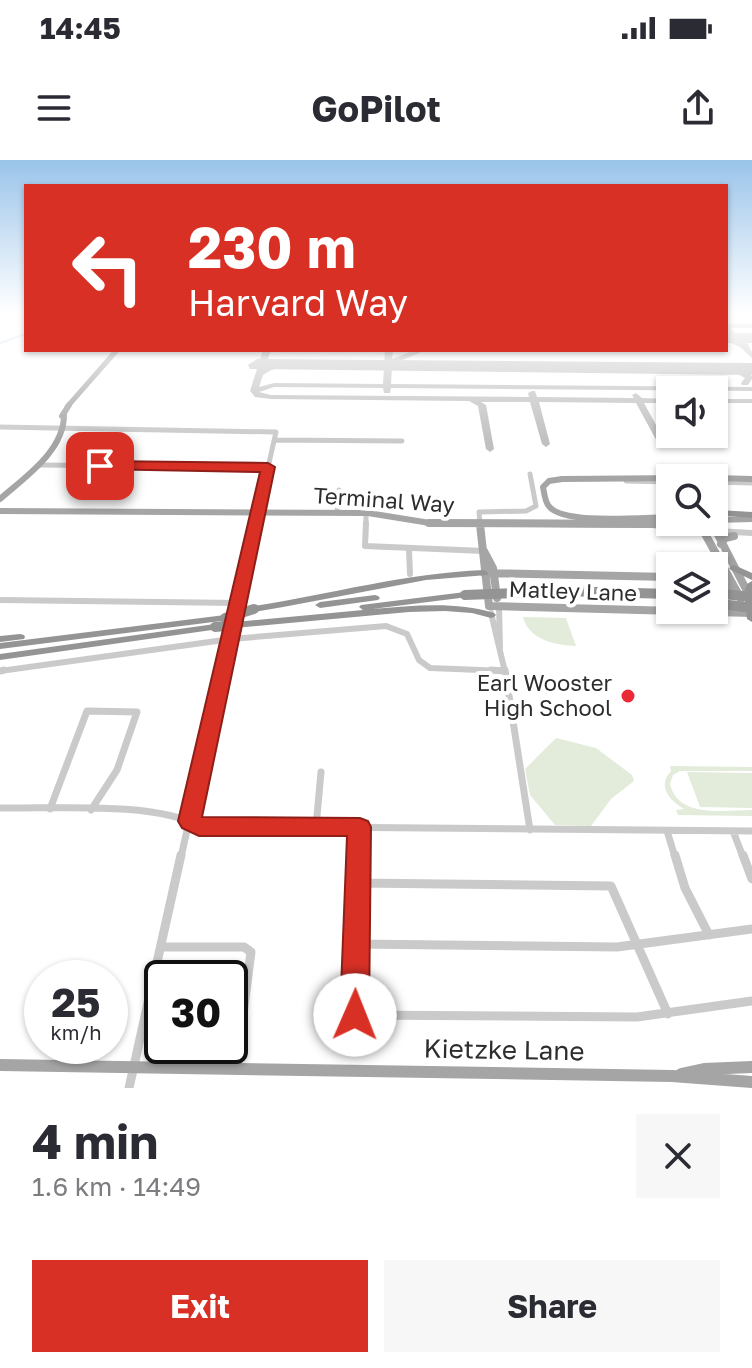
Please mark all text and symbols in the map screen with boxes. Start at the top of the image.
text: 14:45 [40,10,121,46]
icon: menu [32,86,76,130]
icon: share [676,86,720,130]
text: GoPilot [311,87,441,130]
text: 230 m [188,213,356,280]
icon: left [56,216,160,320]
text: Harvard Way [188,281,408,324]
map controls [656,376,728,624]
button: sound [656,376,728,448]
pin [66,432,134,500]
icon: arrive [78,444,122,488]
button: search [656,464,728,536]
street label: Terminal Way [313,481,456,518]
button: layers [656,552,728,624]
street label: Matley Lane [508,575,638,606]
place label: Earl Wooster High School [477,669,612,721]
marker: Earl Wooster High School [619,687,637,705]
speed limit sign: 30 [144,960,248,1064]
position arrow [313,973,397,1057]
text: 25 [52,978,100,1026]
text: km/h [51,1020,101,1044]
street label: Kietzke Lane [423,1033,585,1066]
text: 4 min [32,1112,158,1170]
button: close [636,1114,720,1198]
text: 1.6 km · 14:49 [32,1171,201,1202]
button: Exit [32,1260,368,1352]
button: Share [384,1260,720,1352]

